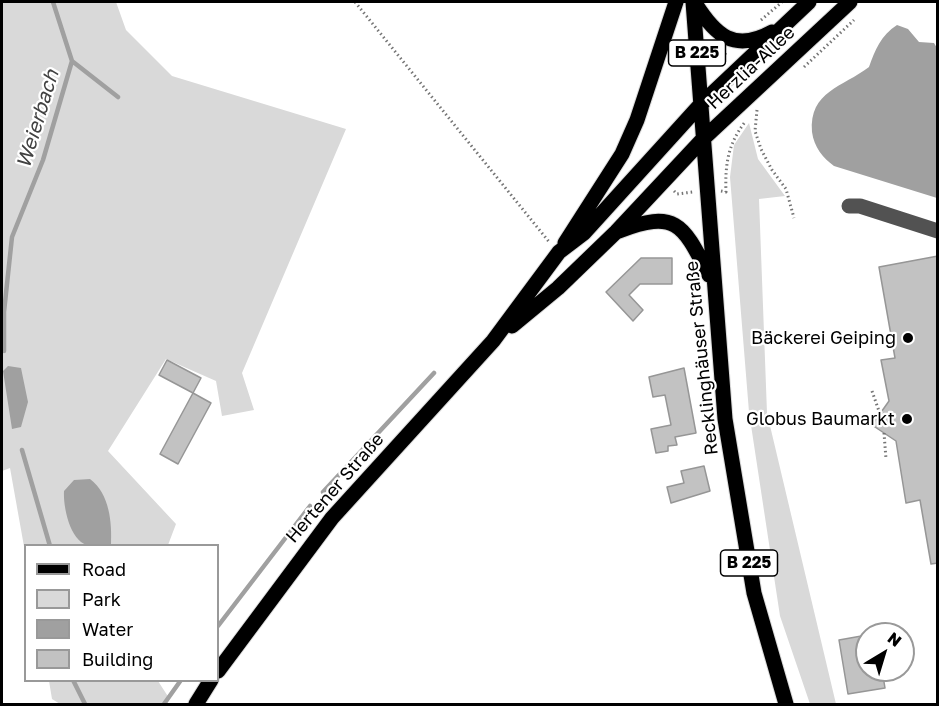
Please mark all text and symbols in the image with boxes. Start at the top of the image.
street label: Herzlia-Allee [703,22,799,114]
road number: B 225 [668,40,726,66]
water label: Weierbach [12,67,64,171]
street label: Recklinghäuser Straße [681,260,723,456]
place label: Bäckerei Geiping [751,327,896,349]
marker: Bäckerei Geiping [901,331,915,345]
place label: Globus Baumarkt [746,408,895,430]
marker: Globus Baumarkt [900,412,914,426]
street label: Hertener Straße [281,429,389,547]
legend [24,544,219,682]
road number: B 225 [720,550,777,576]
text: Road [82,558,126,580]
text: Park [82,588,121,610]
text: Water [82,618,133,640]
north arrow [855,622,915,682]
text: N [884,628,906,651]
text: Building [82,648,153,670]

